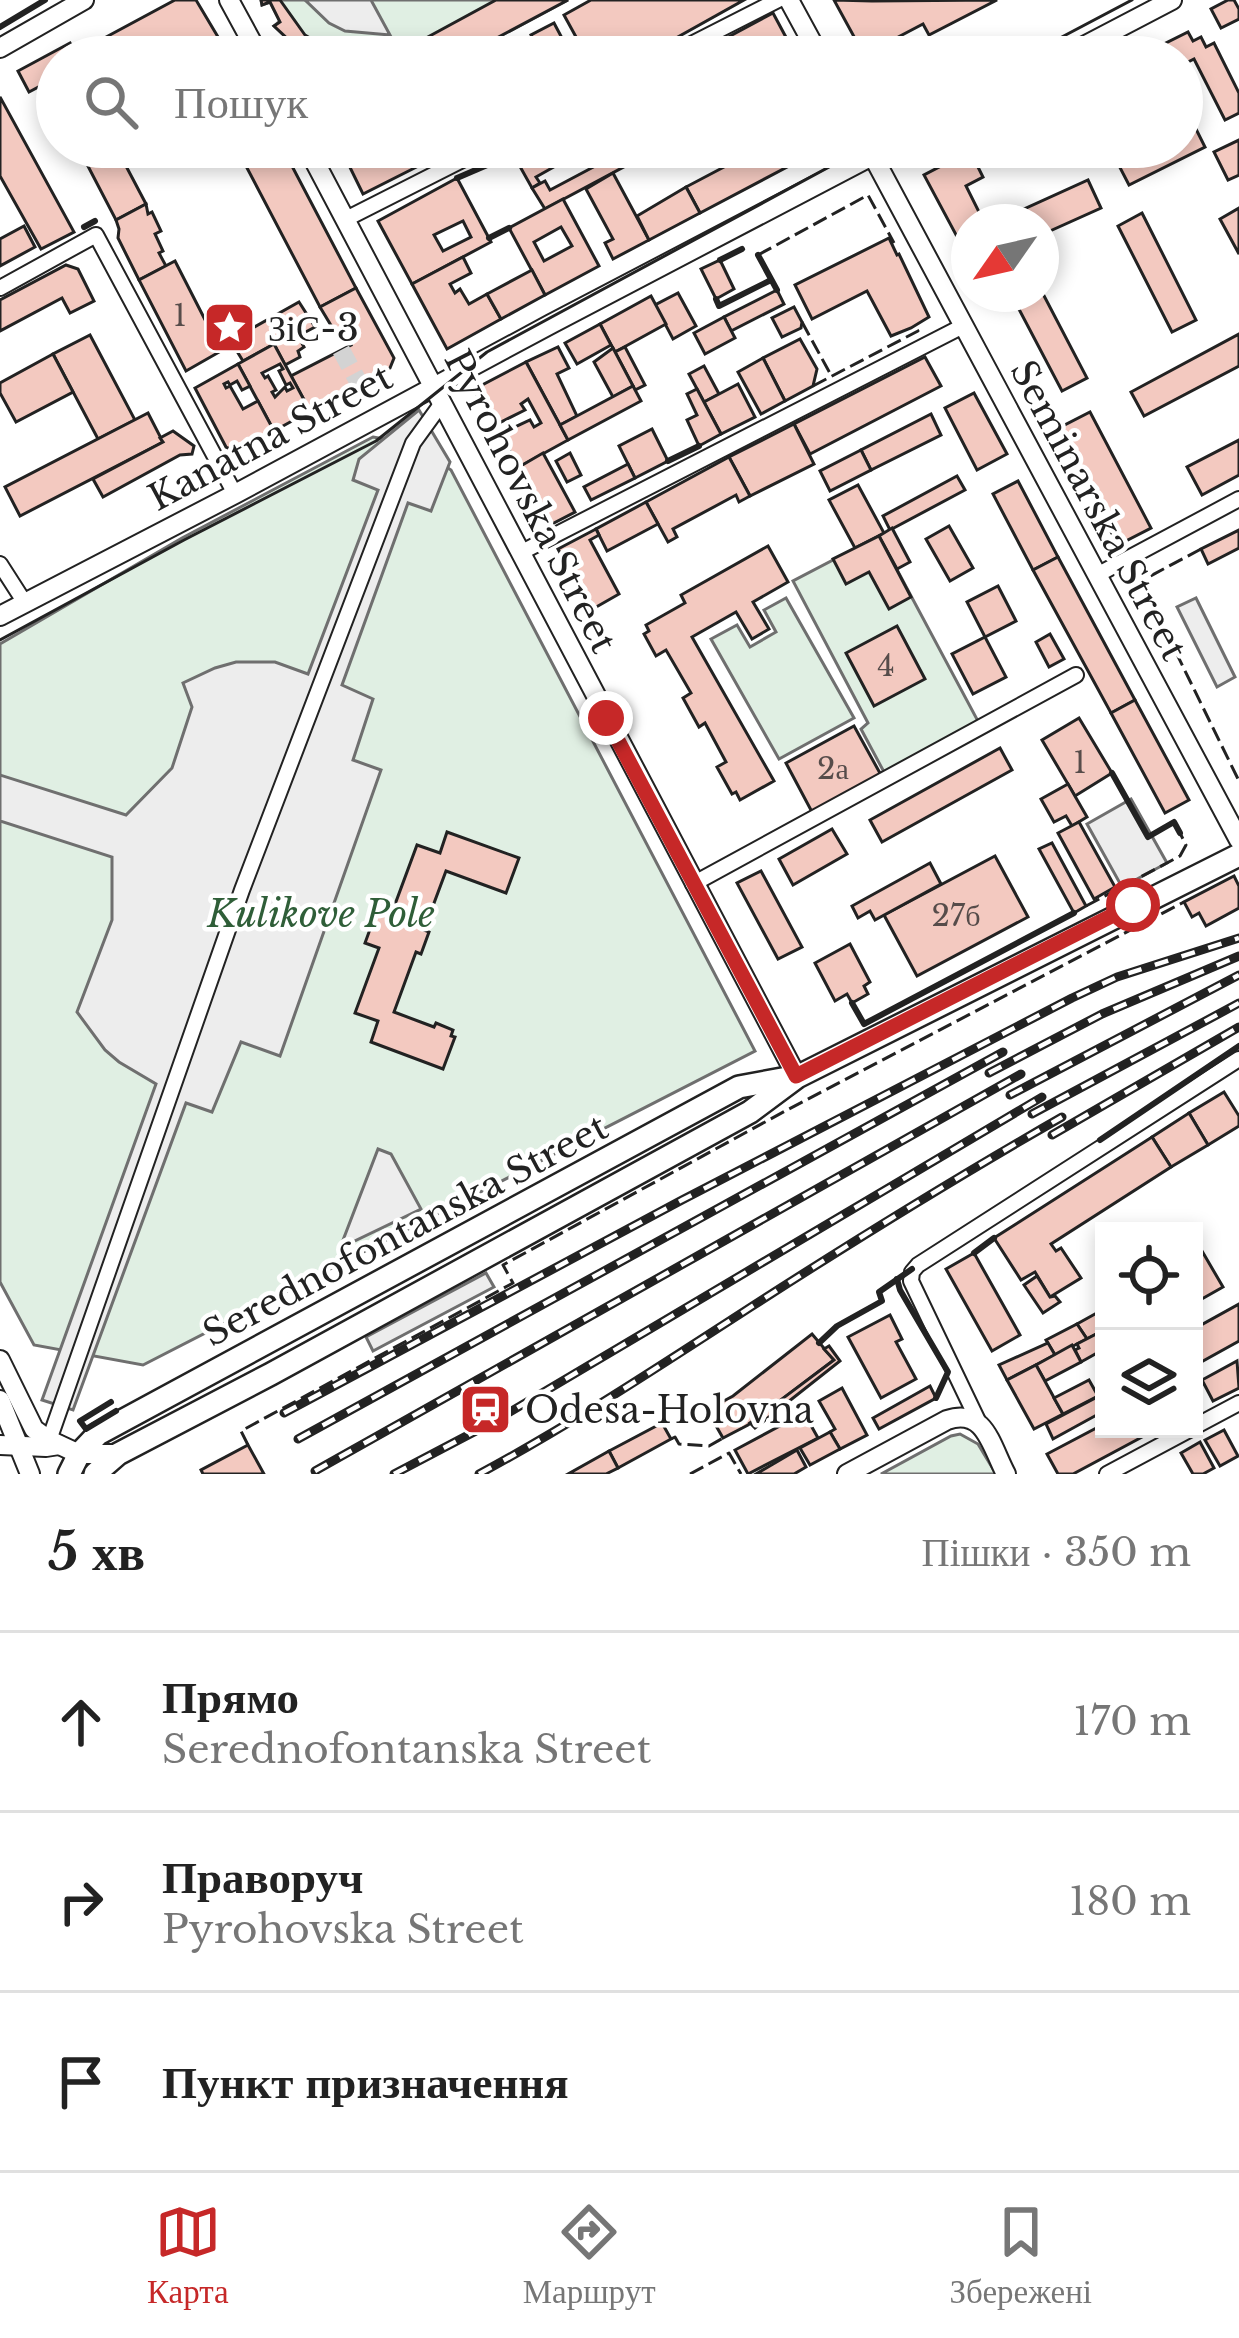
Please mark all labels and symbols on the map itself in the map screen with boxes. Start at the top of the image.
north arrow [951,204,1059,312]
house number: 1 [173,297,187,334]
place icon: ЗіС-3 [201,300,257,356]
place label: ЗіС-3 [268,306,359,351]
street label: Pyrohovska Street [435,342,627,661]
street label: Seminarska Street [1000,352,1197,668]
street label: Kanatna Street [141,354,400,521]
house number: 4 [877,647,895,684]
route end [579,691,633,745]
house number: 1 [1073,744,1087,781]
house number: 2а [817,750,849,787]
route start [1106,878,1160,932]
park label: Kulikove Pole [206,892,435,937]
house number: 27б [932,897,980,934]
street label: Serednofontanska Street [195,1104,616,1356]
station icon: Odesa-Holovna [458,1382,514,1438]
place label: Odesa-Holovna [525,1388,814,1433]

